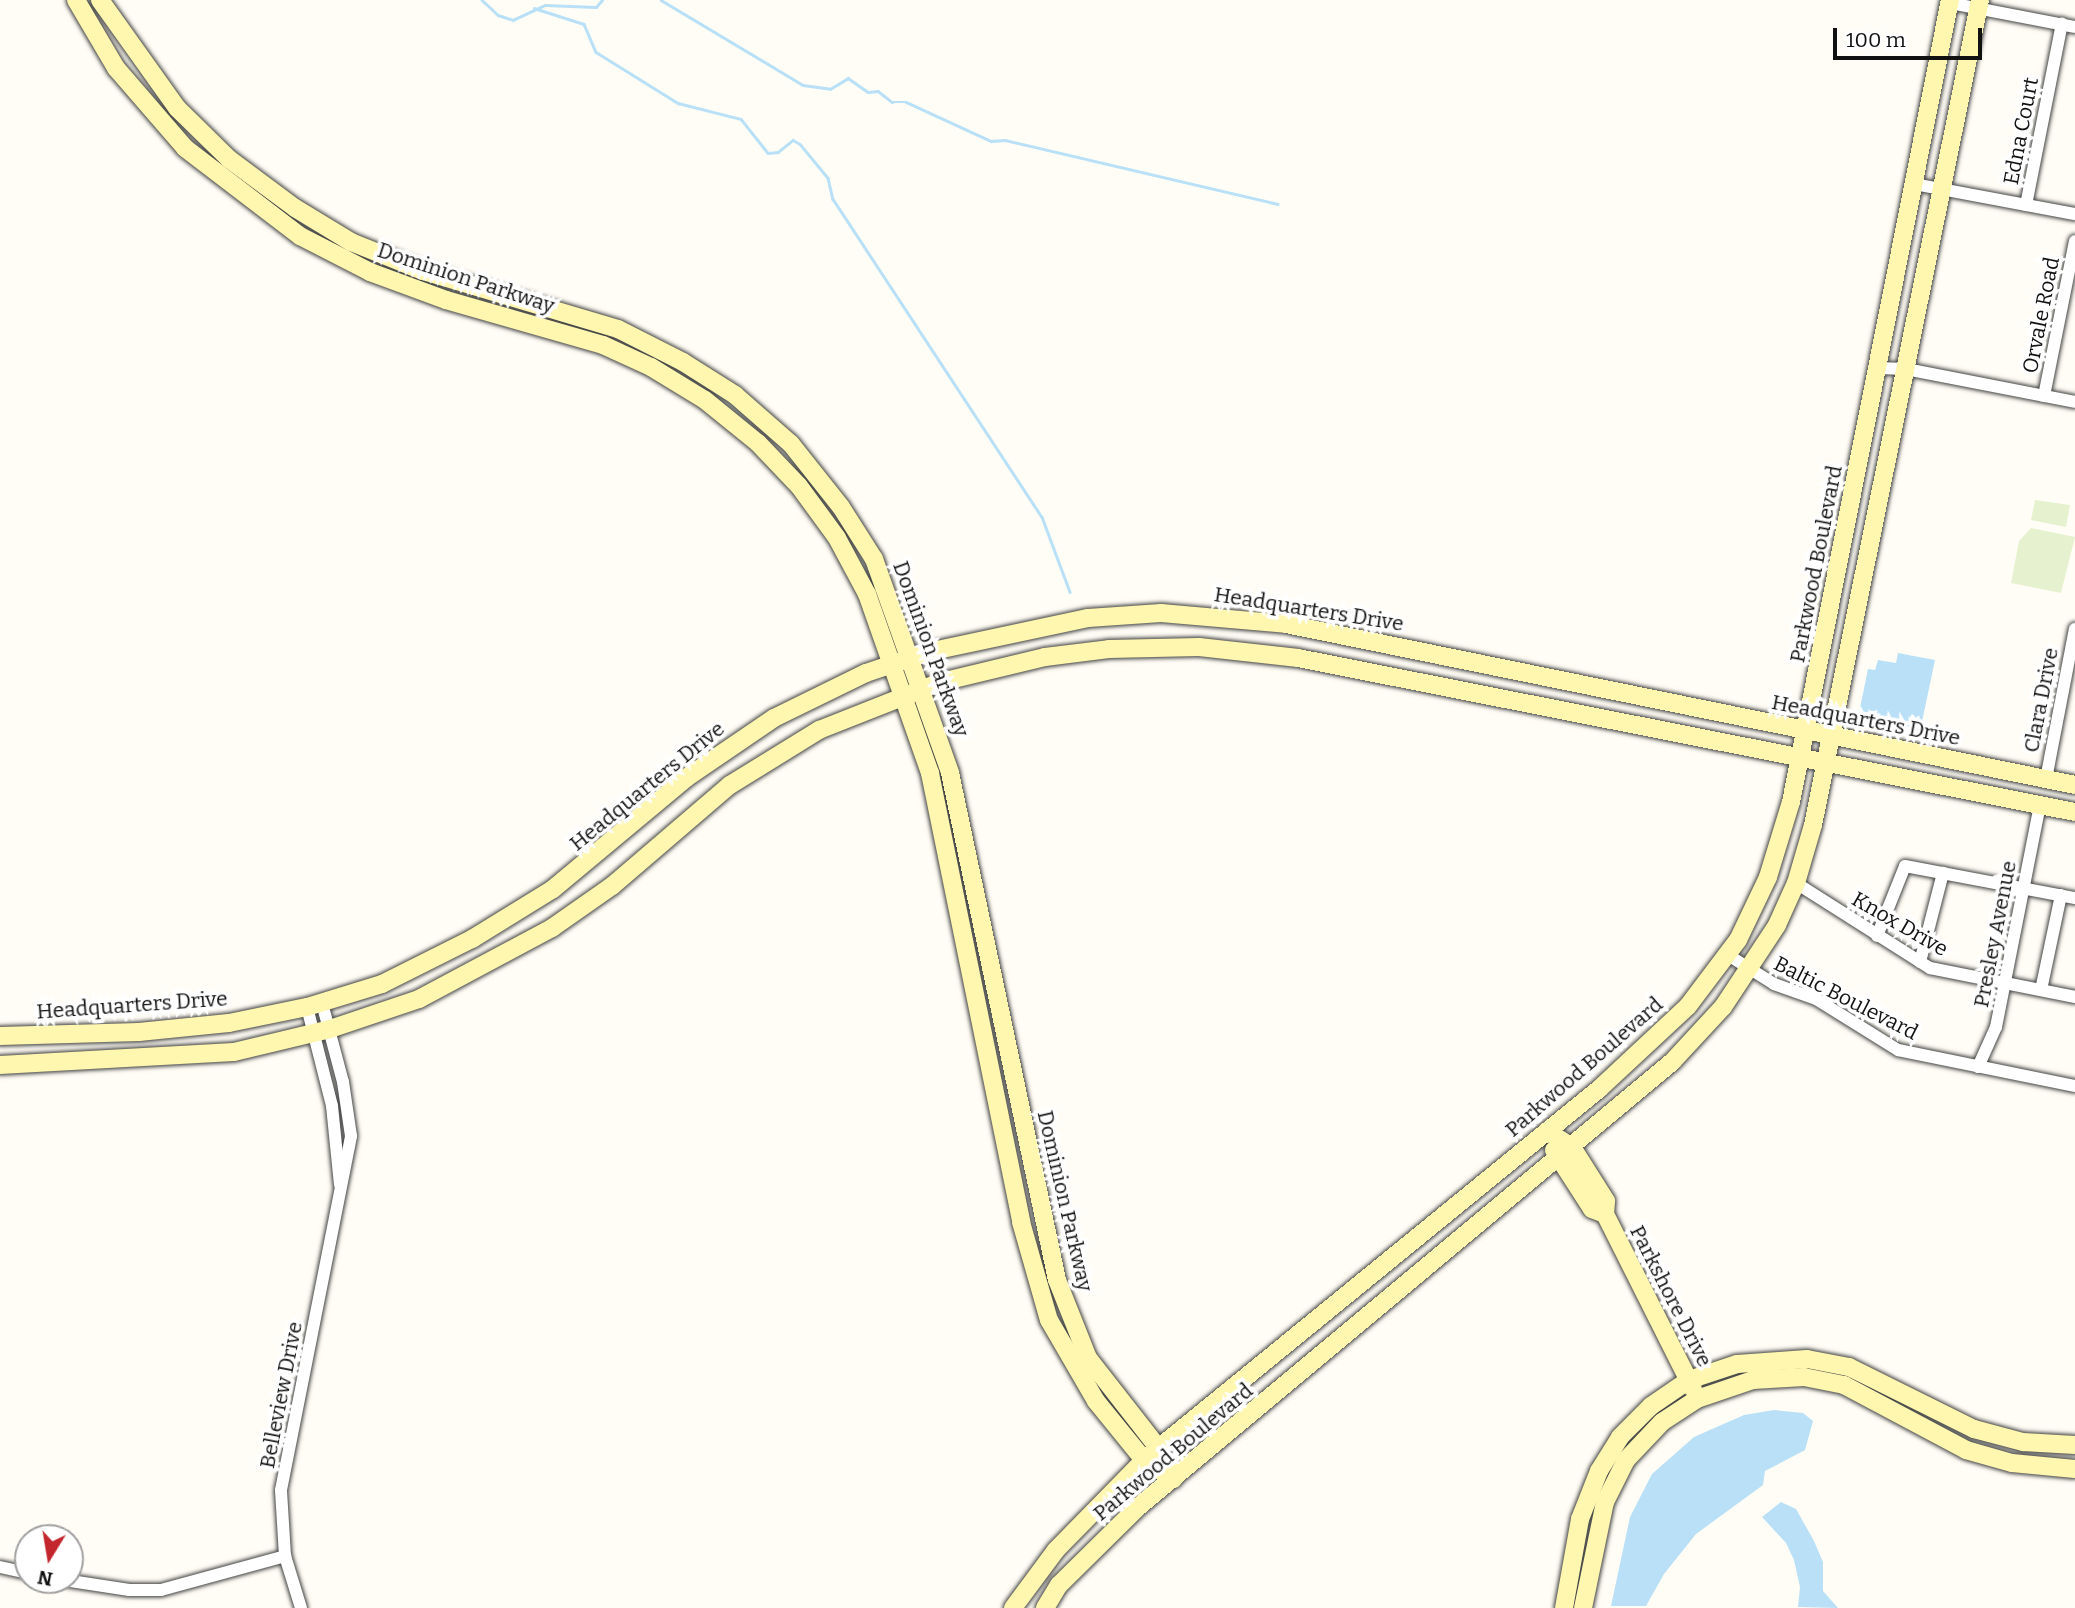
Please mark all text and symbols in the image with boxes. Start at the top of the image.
scale bar [1837,14,1986,58]
text: 100 m [1846,27,1906,53]
street label: Edna Court [1998,75,2044,187]
street label: Dominion Parkway [374,237,558,319]
street label: Orvale Road [2017,255,2065,375]
street label: Parkwood Boulevard [1785,463,1847,665]
street label: Dominion Parkway [888,558,974,740]
street label: Headquarters Drive [1212,582,1406,636]
street label: Clara Drive [2018,645,2064,755]
street label: Headquarters Drive [1770,689,1962,751]
street label: Headquarters Drive [565,716,729,856]
street label: Presley Avenue [1968,859,2022,1009]
street label: Knox Drive [1847,886,1953,962]
street label: Baltic Boulevard [1770,951,1922,1045]
street label: Headquarters Drive [36,986,228,1024]
street label: Parkwood Boulevard [1500,992,1668,1142]
street label: Dominion Parkway [1032,1108,1098,1294]
street label: Parkshore Drive [1625,1221,1717,1371]
street label: Belleview Drive [254,1319,308,1471]
street label: Parkwood Boulevard [1088,1378,1258,1526]
north arrow [14,1524,84,1594]
text: N [36,1565,55,1591]

